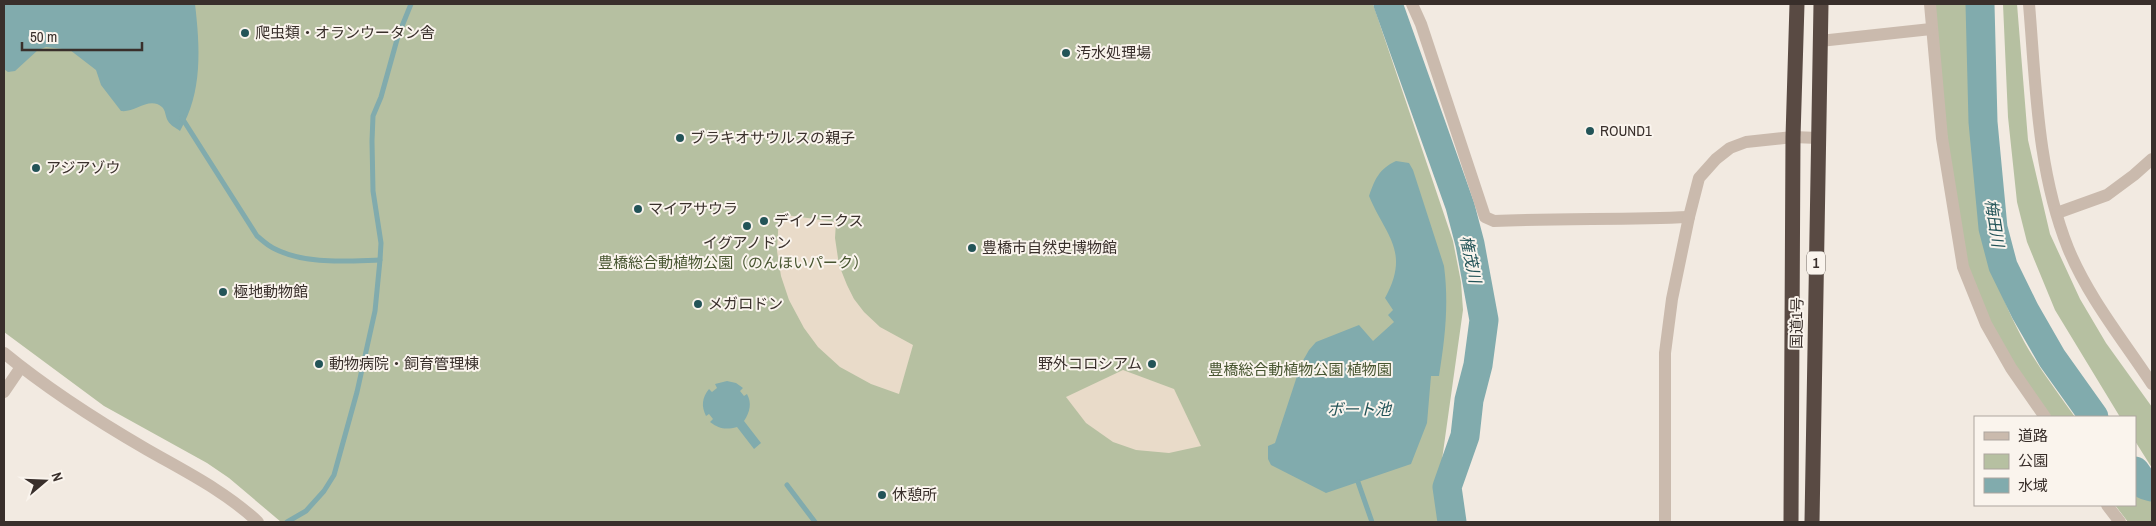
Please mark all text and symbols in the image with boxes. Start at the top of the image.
scale bar [22,20,142,52]
place label: 爬虫類・オランウータン舎 [255,22,435,43]
text: 50 m [30,26,57,47]
marker: 爬虫類・オランウータン舎 [239,27,251,39]
place label: 汚水処理場 [1076,42,1151,63]
marker: 汚水処理場 [1060,47,1072,59]
place label: ROUND1 [1600,120,1652,141]
marker: ROUND1 [1584,125,1596,137]
place label: ブラキオサウルスの親子 [690,127,855,148]
marker: ブラキオサウルスの親子 [674,132,686,144]
place label: アジアゾウ [46,157,120,178]
marker: アジアゾウ [30,162,42,174]
place label: マイアサウラ [648,198,738,219]
water label: 梅田川 [1980,198,2010,250]
marker: マイアサウラ [632,203,644,215]
place label: デイノニクス [774,210,864,231]
marker: デイノニクス [758,215,770,227]
marker: イグアノドン [741,220,753,232]
place label: イグアノドン [703,232,791,253]
water label: 権茂川 [1455,233,1487,287]
place label: 豊橋市自然史博物館 [982,237,1117,258]
marker: 豊橋市自然史博物館 [966,242,978,254]
park label: 豊橋総合動植物公園（のんほいパーク） [598,252,868,273]
road number: 1 [1807,252,1825,274]
place label: 極地動物館 [233,281,308,302]
marker: 極地動物館 [217,286,229,298]
place label: メガロドン [708,293,783,314]
street label: 国道1号 [1786,297,1807,349]
marker: メガロドン [692,298,704,310]
place label: 動物病院・飼育管理棟 [329,353,479,374]
place label: 野外コロシアム [1038,353,1142,374]
marker: 動物病院・飼育管理棟 [313,358,325,370]
marker: 野外コロシアム [1146,358,1158,370]
park label: 豊橋総合動植物公園 植物園 [1208,359,1392,380]
water label: ボート池 [1327,398,1393,420]
legend [1974,416,2136,506]
text: 道路 [2018,425,2048,446]
text: 公園 [2018,450,2048,471]
north arrow [20,456,70,506]
text: N [47,470,67,484]
text: 水域 [2018,475,2048,496]
place label: 休憩所 [892,484,937,505]
marker: 休憩所 [876,489,888,501]

